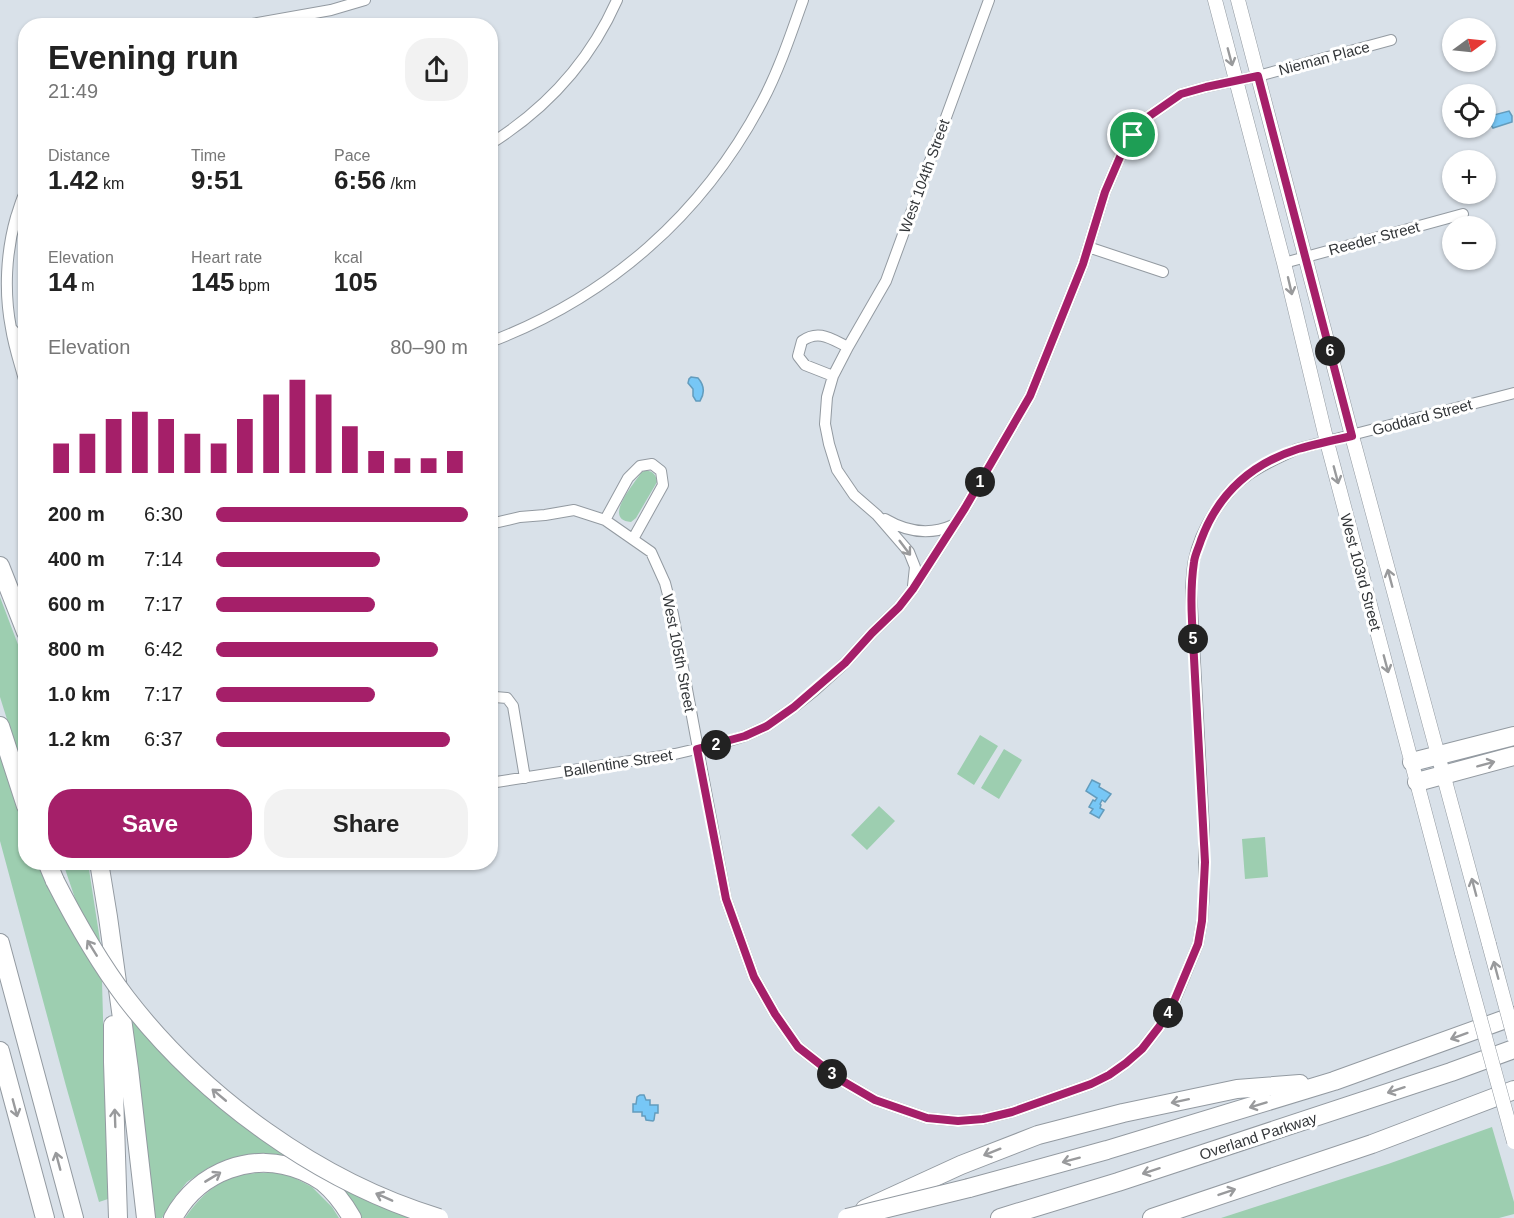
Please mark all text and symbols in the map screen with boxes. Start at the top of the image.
north arrow [1442,18,1496,72]
map controls [1442,18,1496,270]
button: share [405,38,468,101]
street label: Nieman Place [1277,38,1371,78]
text: Evening run [48,39,239,76]
one-way arrow [1225,47,1236,66]
text: 21:49 [48,80,98,102]
button: locate [1442,84,1496,138]
pin [1107,109,1158,160]
street label: West 104th Street [896,116,953,235]
icon: arrive [1116,118,1149,151]
text: Distance [48,147,110,164]
text: Time [191,147,226,164]
text: Pace [334,147,370,164]
button: + [1442,150,1496,204]
text: 1.42 [48,165,99,195]
text: 9:51 [191,165,243,195]
text: 6:56 [334,165,386,195]
text: km [99,175,124,192]
text: /km [386,175,416,192]
button: − [1442,216,1496,270]
street label: Reeder Street [1327,217,1422,258]
text: Elevation [48,249,114,266]
text: Heart rate [191,249,262,266]
text: kcal [334,249,362,266]
text: 14 [48,267,77,297]
text: 145 [191,267,234,297]
text: 105 [334,267,377,297]
one-way arrow [1284,276,1296,295]
text: m [77,277,95,294]
text: bpm [234,277,270,294]
text: Elevation [48,336,130,358]
text: 80–90 m [390,336,468,358]
pin: 6 [1315,336,1345,366]
text: 6 [1326,342,1334,359]
street label: Goddard Street [1370,395,1475,438]
one-way arrow [1330,466,1342,485]
pin: 1 [965,467,995,497]
text: 1 [976,473,984,490]
text: 200 m [48,503,105,525]
text: 6:30 [144,503,183,525]
street label: West 103rd Street [1337,512,1385,633]
one-way arrow [899,540,911,556]
text: 400 m [48,548,105,570]
text: 7:14 [144,548,183,570]
one-way arrow [1384,568,1396,587]
text: 600 m [48,593,105,615]
text: 7:17 [144,593,183,615]
street label: West 105th Street [659,593,699,714]
pin: 5 [1178,624,1208,654]
text: 5 [1189,630,1197,647]
text: 800 m [48,638,105,660]
text: 6:42 [144,638,183,660]
one-way arrow [1380,654,1392,673]
text: 1.0 km [48,683,110,705]
text: 7:17 [144,683,183,705]
text: 1.2 km [48,728,110,750]
text: 6:37 [144,728,183,750]
pin: 2 [701,730,731,760]
text: 2 [712,736,720,753]
street label: Ballentine Street [562,746,675,780]
one-way arrow [1476,757,1495,769]
button: Save [48,789,252,858]
button: Share [264,789,468,858]
one-way arrow [1467,878,1479,897]
one-way arrow [86,940,98,957]
one-way arrow [1490,961,1501,980]
pin: 4 [1153,998,1183,1028]
text: 4 [1164,1004,1172,1021]
one-way arrow [1450,1032,1469,1043]
pin: 3 [817,1059,847,1089]
text: 3 [828,1065,836,1082]
one-way arrow [1387,1086,1405,1097]
one-way arrow [212,1088,227,1102]
one-way arrow [1170,1096,1190,1107]
one-way arrow [10,1098,21,1117]
one-way arrow [1249,1100,1268,1111]
one-way arrow [109,1108,120,1128]
street label: Overland Parkway [1197,1109,1319,1163]
one-way arrow [983,1147,1002,1158]
one-way arrow [52,1152,64,1171]
one-way arrow [1062,1154,1081,1166]
one-way arrow [1142,1167,1161,1178]
one-way arrow [204,1170,221,1182]
one-way arrow [1217,1186,1236,1197]
one-way arrow [376,1191,394,1203]

